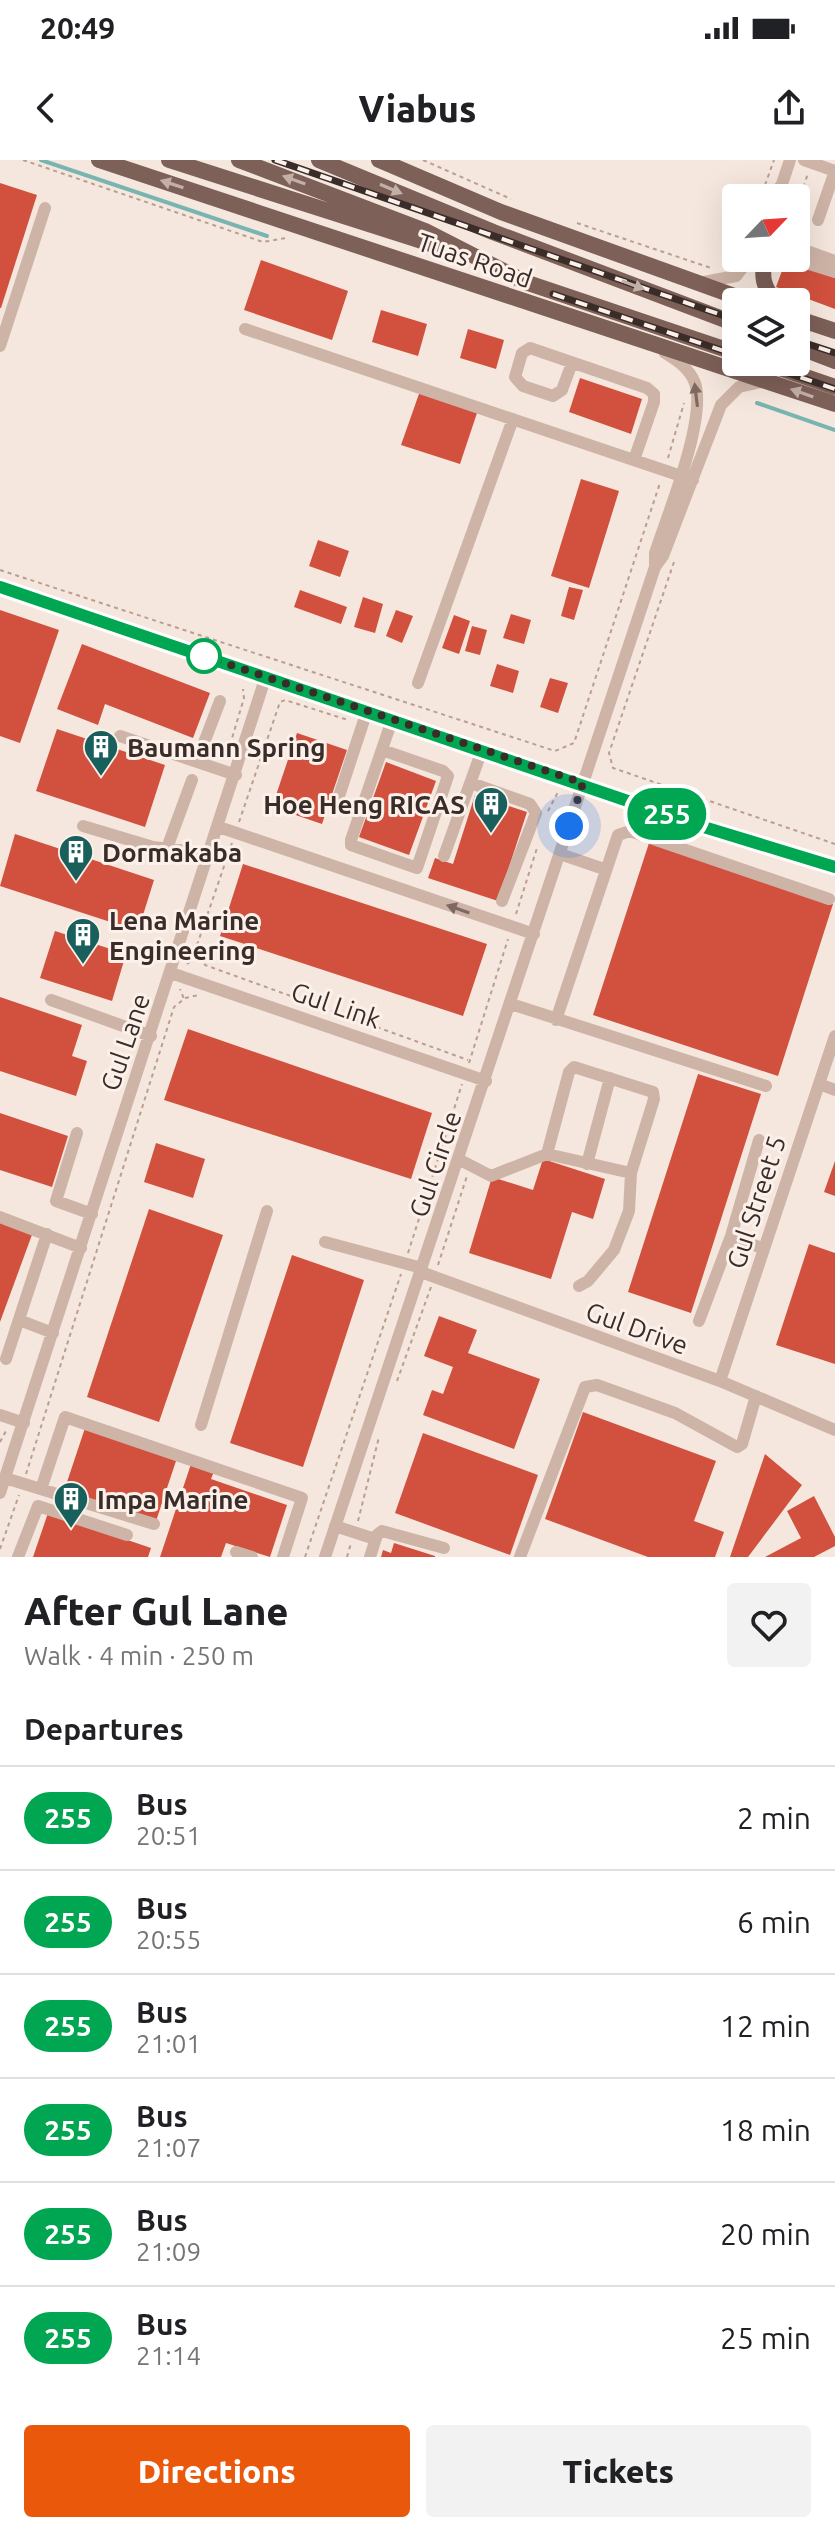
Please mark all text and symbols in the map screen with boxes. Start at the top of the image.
text: 20:49 [40,11,115,45]
icon: back [24,86,68,130]
icon: share [767,86,811,130]
text: Viabus [359,88,476,129]
one-way arrow [282,173,306,186]
one-way arrow [159,177,183,189]
one-way arrow [379,183,403,196]
north arrow [722,184,810,272]
map controls [722,184,810,376]
street label: Tuas Road [414,227,536,293]
one-way arrow [621,279,645,292]
button: layers [722,288,810,376]
one-way arrow [689,383,702,408]
one-way arrow [789,387,813,399]
unlabelled marker [187,639,221,673]
building icon: Baumann Spring [82,728,120,778]
place label: Baumann Spring [127,733,325,762]
building icon: Hoe Heng RICAS [472,785,510,835]
line badge: 255 [621,788,713,840]
place label: Hoe Heng RICAS [263,790,465,819]
text: 255 [643,798,691,829]
your location [549,806,589,846]
building icon: Dormakaba [57,833,95,883]
place label: Dormakaba [102,838,242,867]
one-way arrow [446,902,470,914]
place label: Lena Marine Engineering [109,906,259,965]
building icon: Lena Marine Engineering [64,916,102,966]
street label: Gul Link [288,976,384,1034]
street label: Gul Lane [95,990,155,1094]
street label: Gul Circle [403,1107,467,1221]
street label: Gul Street 5 [721,1132,791,1272]
street label: Gul Drive [582,1296,692,1360]
building icon: Impa Marine [52,1480,90,1530]
place label: Impa Marine [97,1485,248,1514]
button: heart [727,1583,811,1667]
text: After Gul Lane [24,1590,289,1632]
text: Walk · 4 min · 250 m [24,1641,254,1670]
text: Departures [24,1712,184,1746]
text: Bus [136,1787,188,1821]
text: 2 min [737,1801,811,1835]
text: 255 [44,1802,92,1833]
text: 20:51 [136,1821,201,1850]
text: Bus [136,1891,188,1925]
text: 6 min [737,1905,811,1939]
text: 255 [44,1906,92,1937]
text: 20:55 [136,1925,201,1954]
text: Bus [136,1995,188,2029]
text: 12 min [720,2009,811,2043]
text: 255 [44,2010,92,2041]
text: 21:01 [136,2029,201,2058]
text: Bus [136,2099,188,2133]
text: 18 min [720,2113,811,2147]
text: 255 [44,2114,92,2145]
text: 21:07 [136,2133,201,2162]
text: Bus [136,2203,188,2237]
text: 20 min [720,2217,811,2251]
text: 255 [44,2218,92,2249]
text: 21:09 [136,2237,201,2266]
text: Bus [136,2307,188,2341]
text: 25 min [720,2321,811,2355]
text: 255 [44,2322,92,2353]
text: 21:14 [136,2341,201,2370]
button: Directions [24,2425,410,2517]
button: Tickets [426,2425,811,2517]

